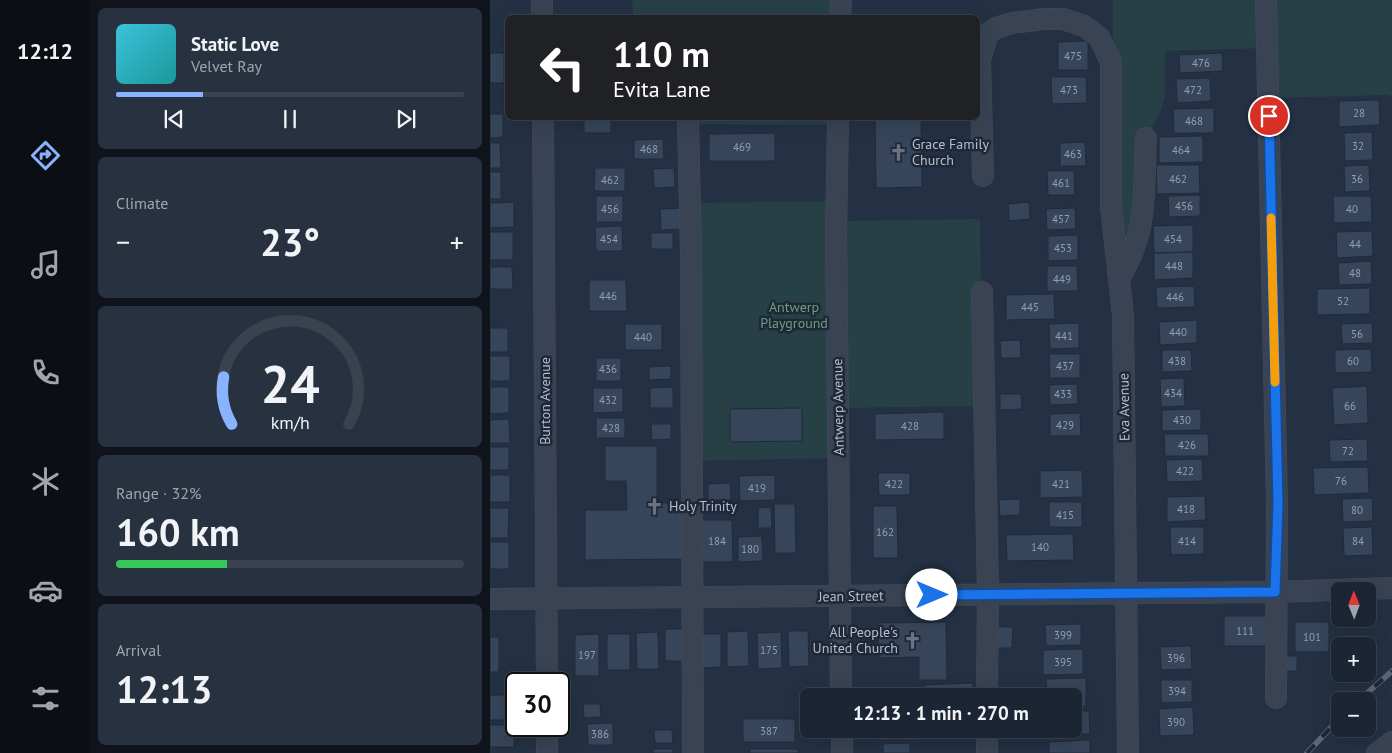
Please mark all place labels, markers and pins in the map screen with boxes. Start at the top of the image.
pin [1248,95,1290,137]
place label: Grace Family Church [912,135,990,169]
church icon: Grace Family Church [888,142,908,162]
church icon: Holy Trinity [645,496,665,516]
place label: Holy Trinity [669,497,737,515]
place label: All People's United Church [813,623,898,657]
church icon: All People's United Church [902,630,922,650]

